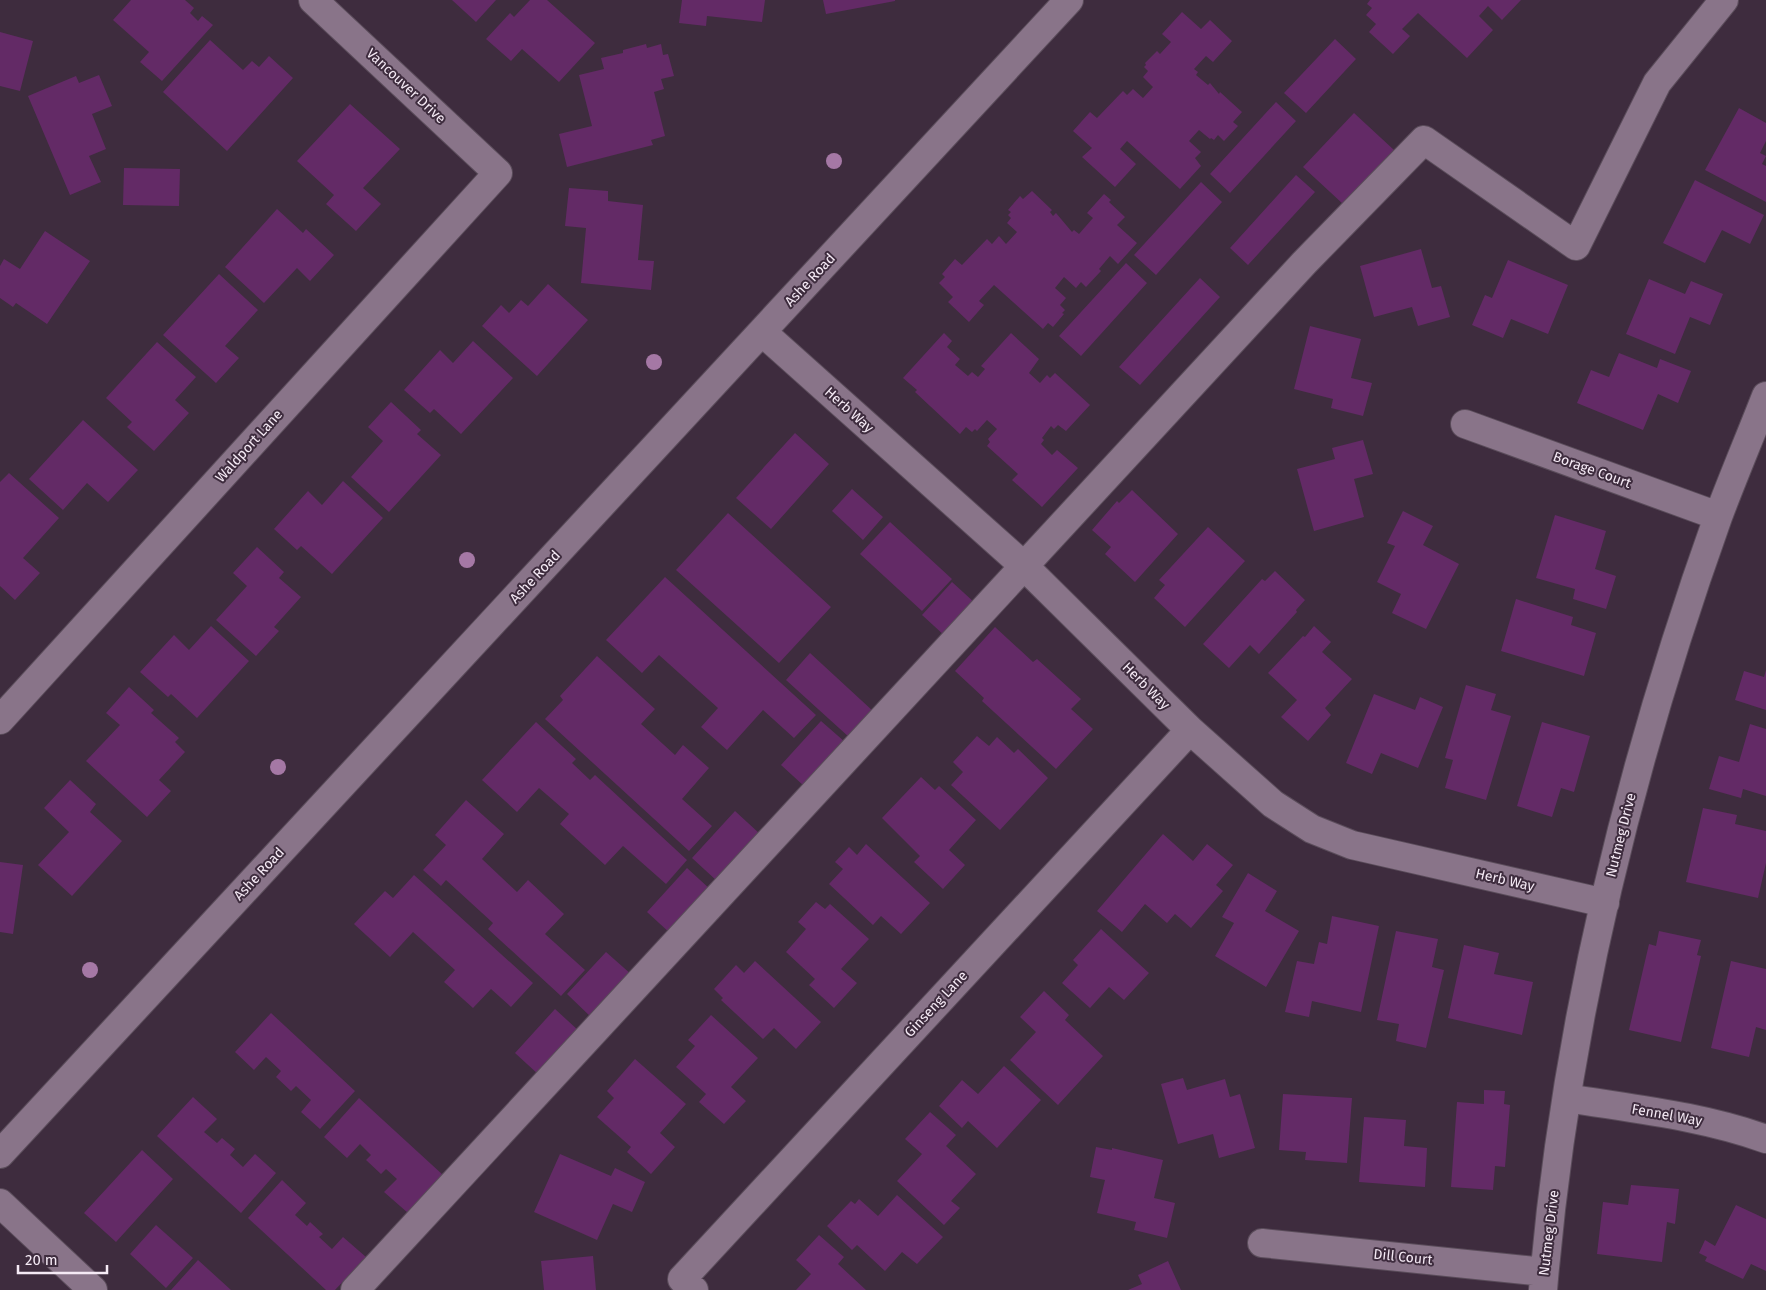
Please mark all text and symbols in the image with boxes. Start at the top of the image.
street label: Vancouver Drive [363,45,449,127]
street label: Ashe Road [781,250,839,310]
street label: Herb Way [821,384,877,436]
street label: Waldport Lane [212,406,286,486]
street label: Borage Court [1551,448,1634,492]
street label: Ashe Road [506,547,564,607]
street label: Herb Way [1119,659,1173,713]
street label: Nutmeg Drive [1602,791,1640,879]
street label: Ashe Road [230,844,288,904]
street label: Herb Way [1474,865,1536,895]
street label: Ginseng Lane [901,967,971,1041]
street label: Fennel Way [1630,1100,1704,1130]
street label: Nutmeg Drive [1535,1189,1563,1277]
scale bar [18,1242,106,1274]
street label: Dill Court [1373,1245,1434,1269]
text: 20 m [25,1251,58,1269]

